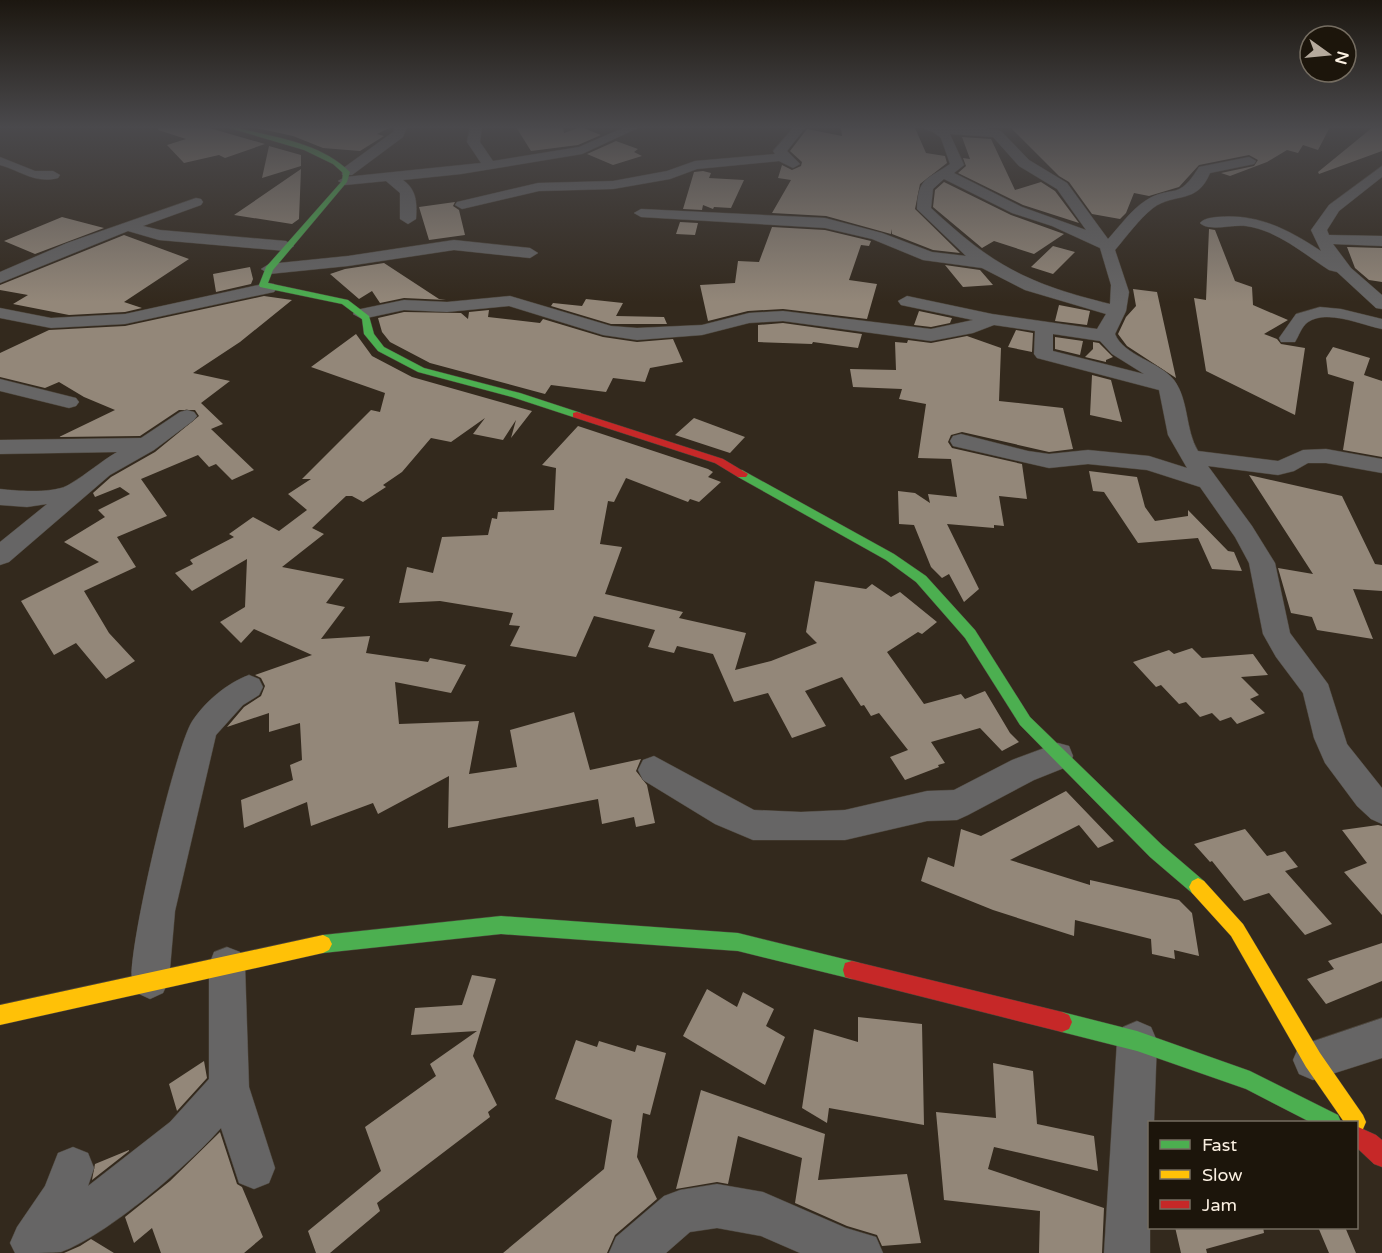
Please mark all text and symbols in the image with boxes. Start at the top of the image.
north arrow [1298,24,1358,84]
text: N [1330,49,1353,66]
legend [1148,1121,1358,1229]
text: Fast [1202,1134,1237,1156]
text: Slow [1202,1164,1243,1186]
text: Jam [1202,1194,1237,1216]

